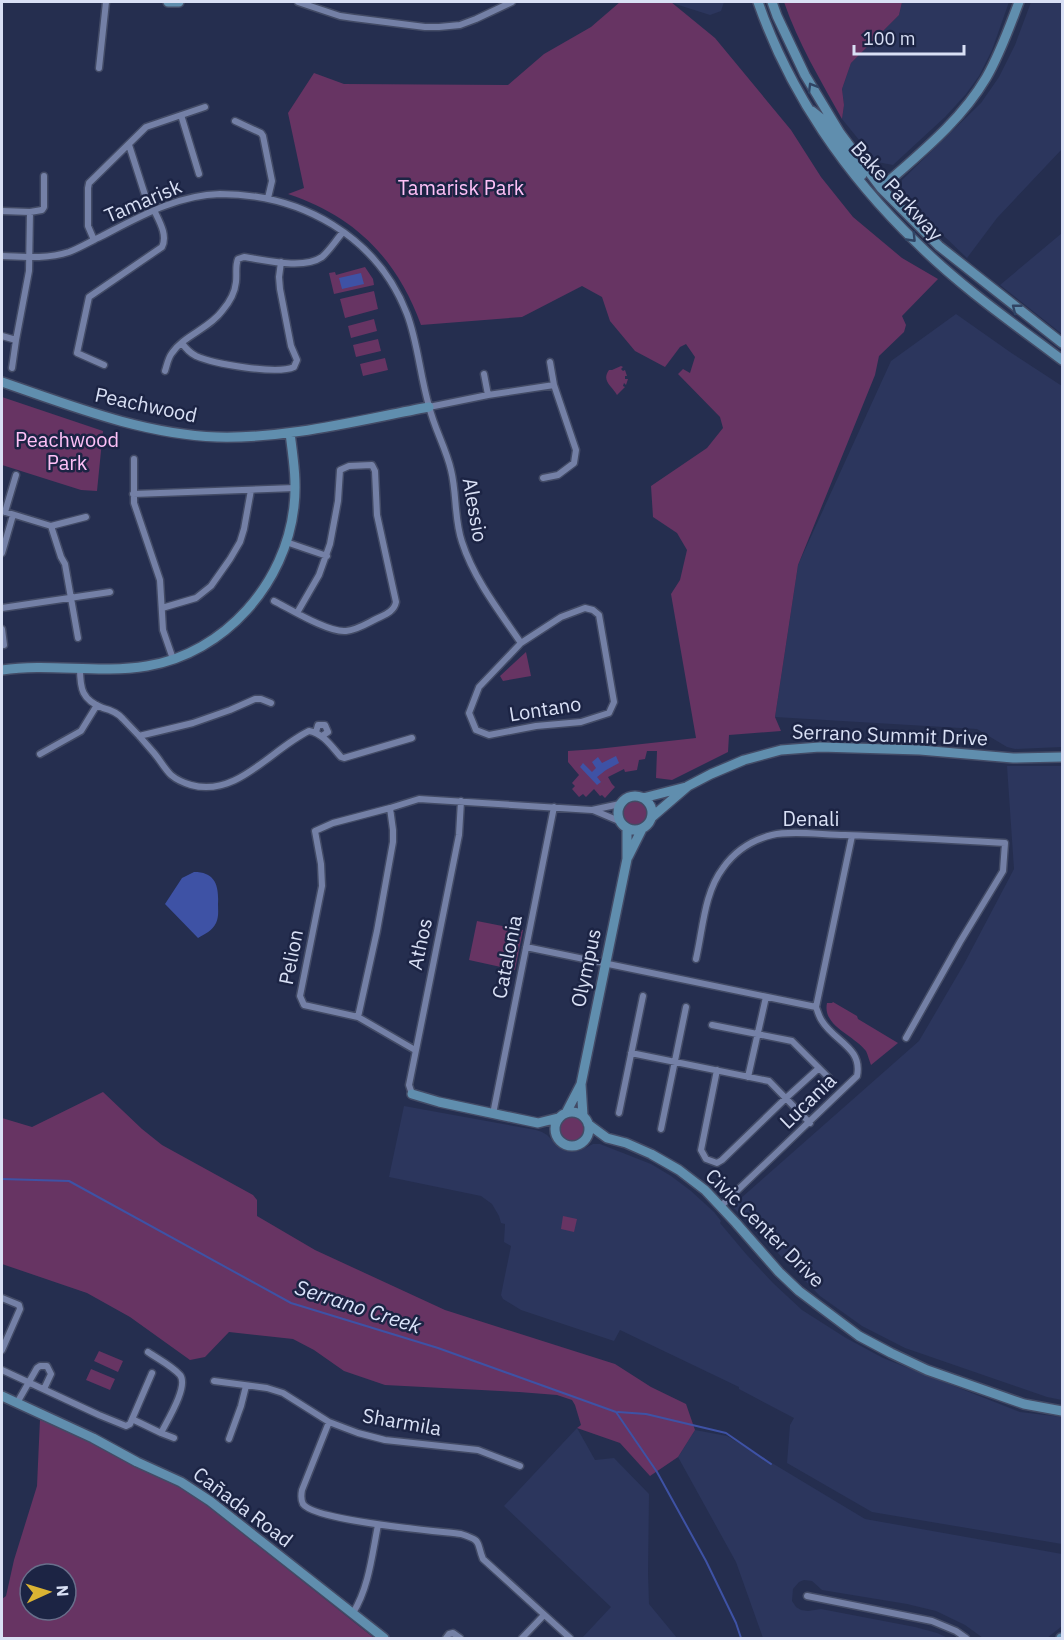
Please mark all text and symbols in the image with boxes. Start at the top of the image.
scale bar [854,18,964,56]
text: 100 m [863,27,915,50]
one-way arrow [808,83,820,93]
street label: Bake Parkway [845,135,950,246]
street label: Tamarisk [100,172,186,229]
park label: Tamarisk Park [398,174,525,201]
one-way arrow [904,230,915,241]
one-way arrow [1012,304,1023,315]
street label: Peachwood [92,380,200,429]
park label: Peachwood Park [15,426,119,476]
street label: Alessio [457,476,494,544]
street label: Lontano [507,689,583,728]
street label: Serrano Summit Drive [791,718,989,751]
street label: Denali [783,805,839,832]
street label: Catalonia [485,913,528,1001]
street label: Athos [401,916,438,972]
street label: Olympus [564,926,607,1010]
street label: Pelion [272,927,309,987]
street label: Lucania [773,1067,842,1134]
street label: Civic Center Drive [700,1162,831,1293]
water label: Serrano Creek [292,1272,426,1340]
street label: Sharmila [361,1401,444,1442]
street label: Cañada Road [188,1460,299,1553]
north arrow [18,1562,78,1622]
text: N [53,1584,73,1597]

